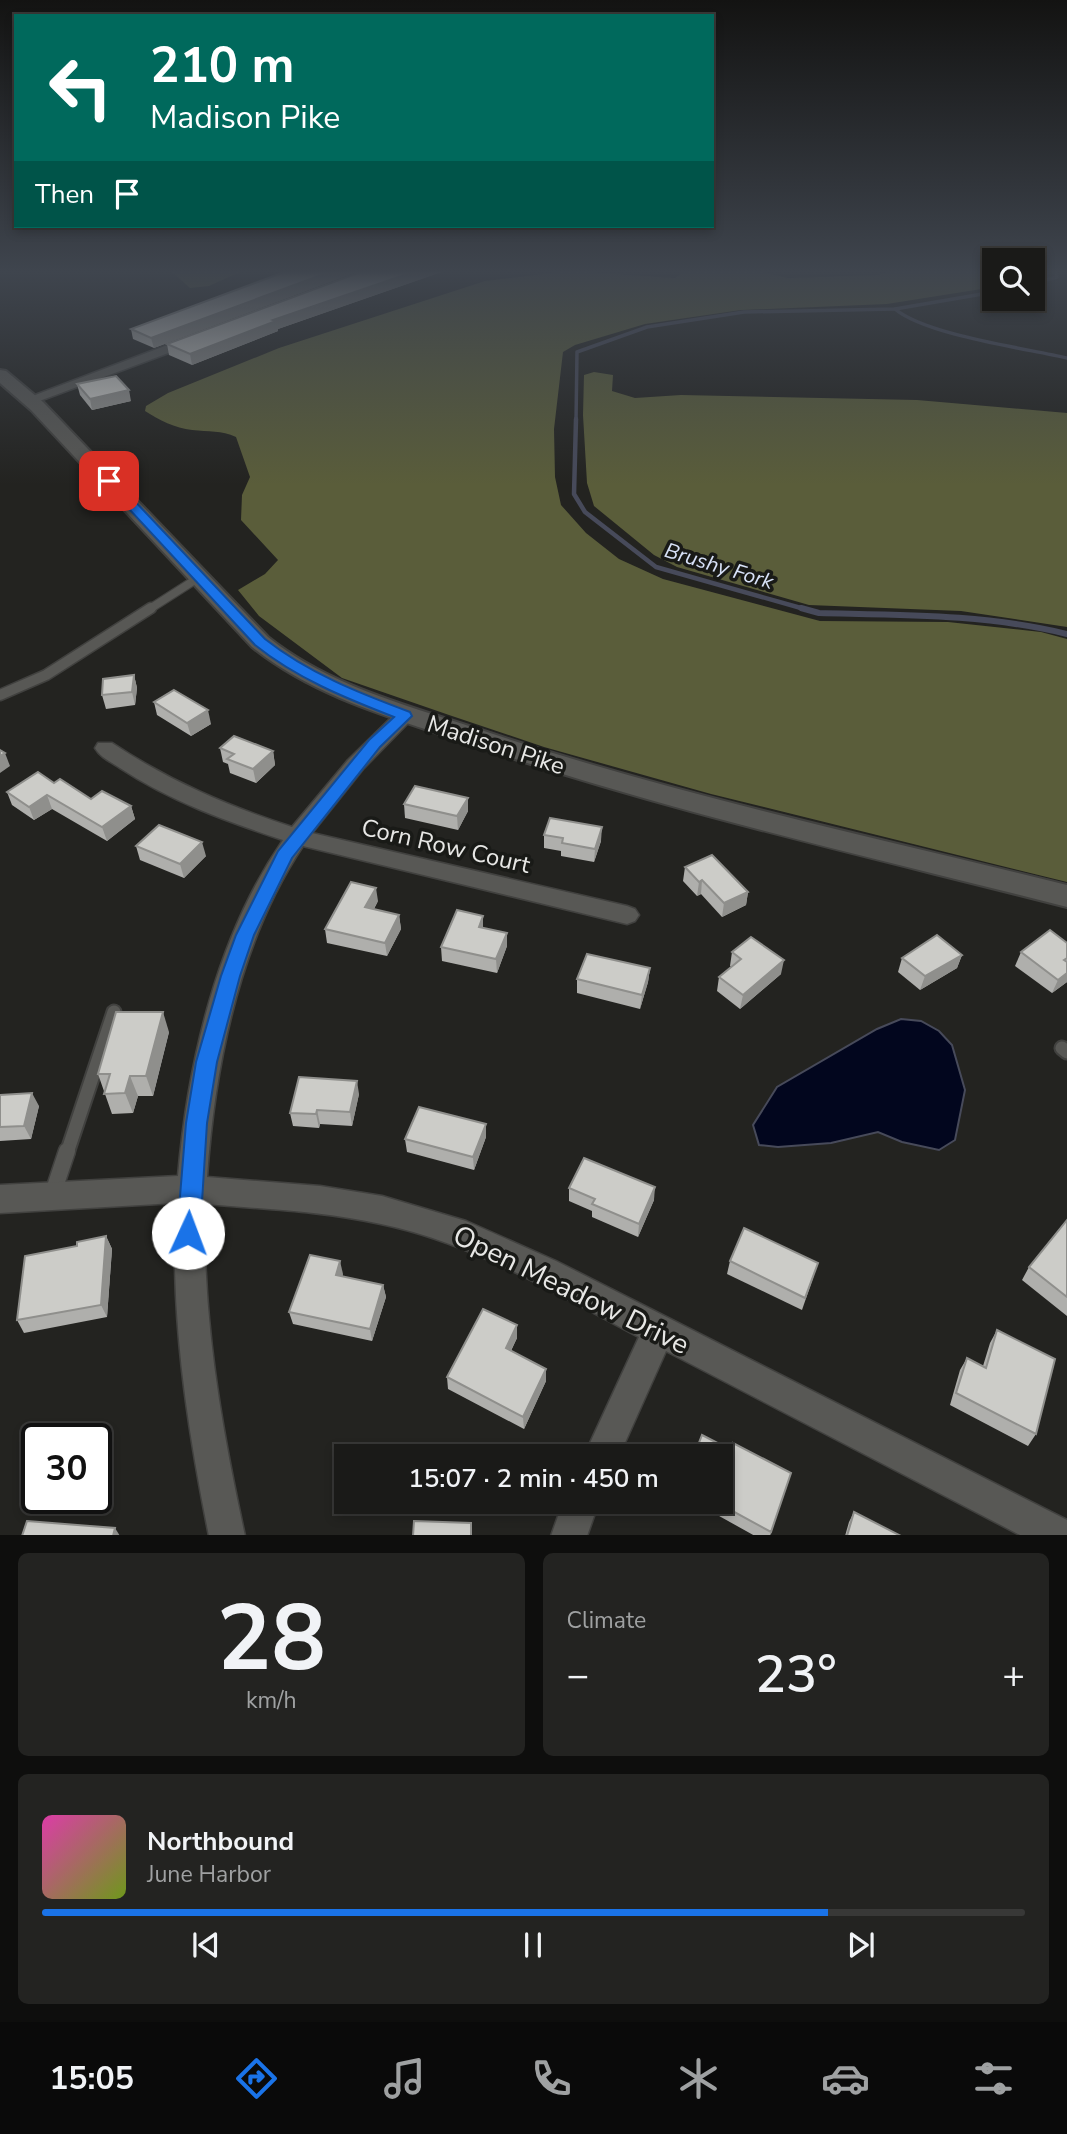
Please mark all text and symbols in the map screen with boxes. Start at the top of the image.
text: 210 m [150,32,294,99]
icon: left [35,42,126,133]
text: Madison Pike [150,96,340,139]
icon: arrive [108,175,146,213]
text: Then [35,177,94,212]
map controls [982,248,1045,311]
button: search [982,248,1045,311]
pin [79,451,139,511]
icon: arrive [90,462,128,500]
water label: Brushy Fork [661,536,777,596]
street label: Madison Pike [423,708,569,782]
street label: Corn Row Court [359,811,534,881]
position arrow [151,1196,225,1270]
street label: Open Meadow Drive [447,1216,695,1364]
speed limit sign: 30 [21,1423,112,1514]
text: 15:07 · 2 min · 450 m [408,1461,659,1496]
text: 28 [217,1577,326,1701]
text: Climate [567,1605,646,1636]
text: 23° [755,1639,837,1710]
text: − [567,1650,589,1701]
text: + [1002,1650,1025,1701]
text: km/h [246,1685,297,1716]
text: Northbound [147,1824,294,1859]
text: June Harbor [147,1859,271,1890]
icon: previous [187,1926,225,1964]
icon: pause [514,1926,552,1964]
icon: next [842,1926,880,1964]
icon: directions [232,2054,281,2103]
icon: music [380,2054,429,2103]
icon: phone [527,2054,576,2103]
icon: climate [674,2054,723,2103]
icon: car [821,2054,870,2103]
icon: filters [969,2054,1018,2103]
text: 15:05 [49,2057,134,2100]

